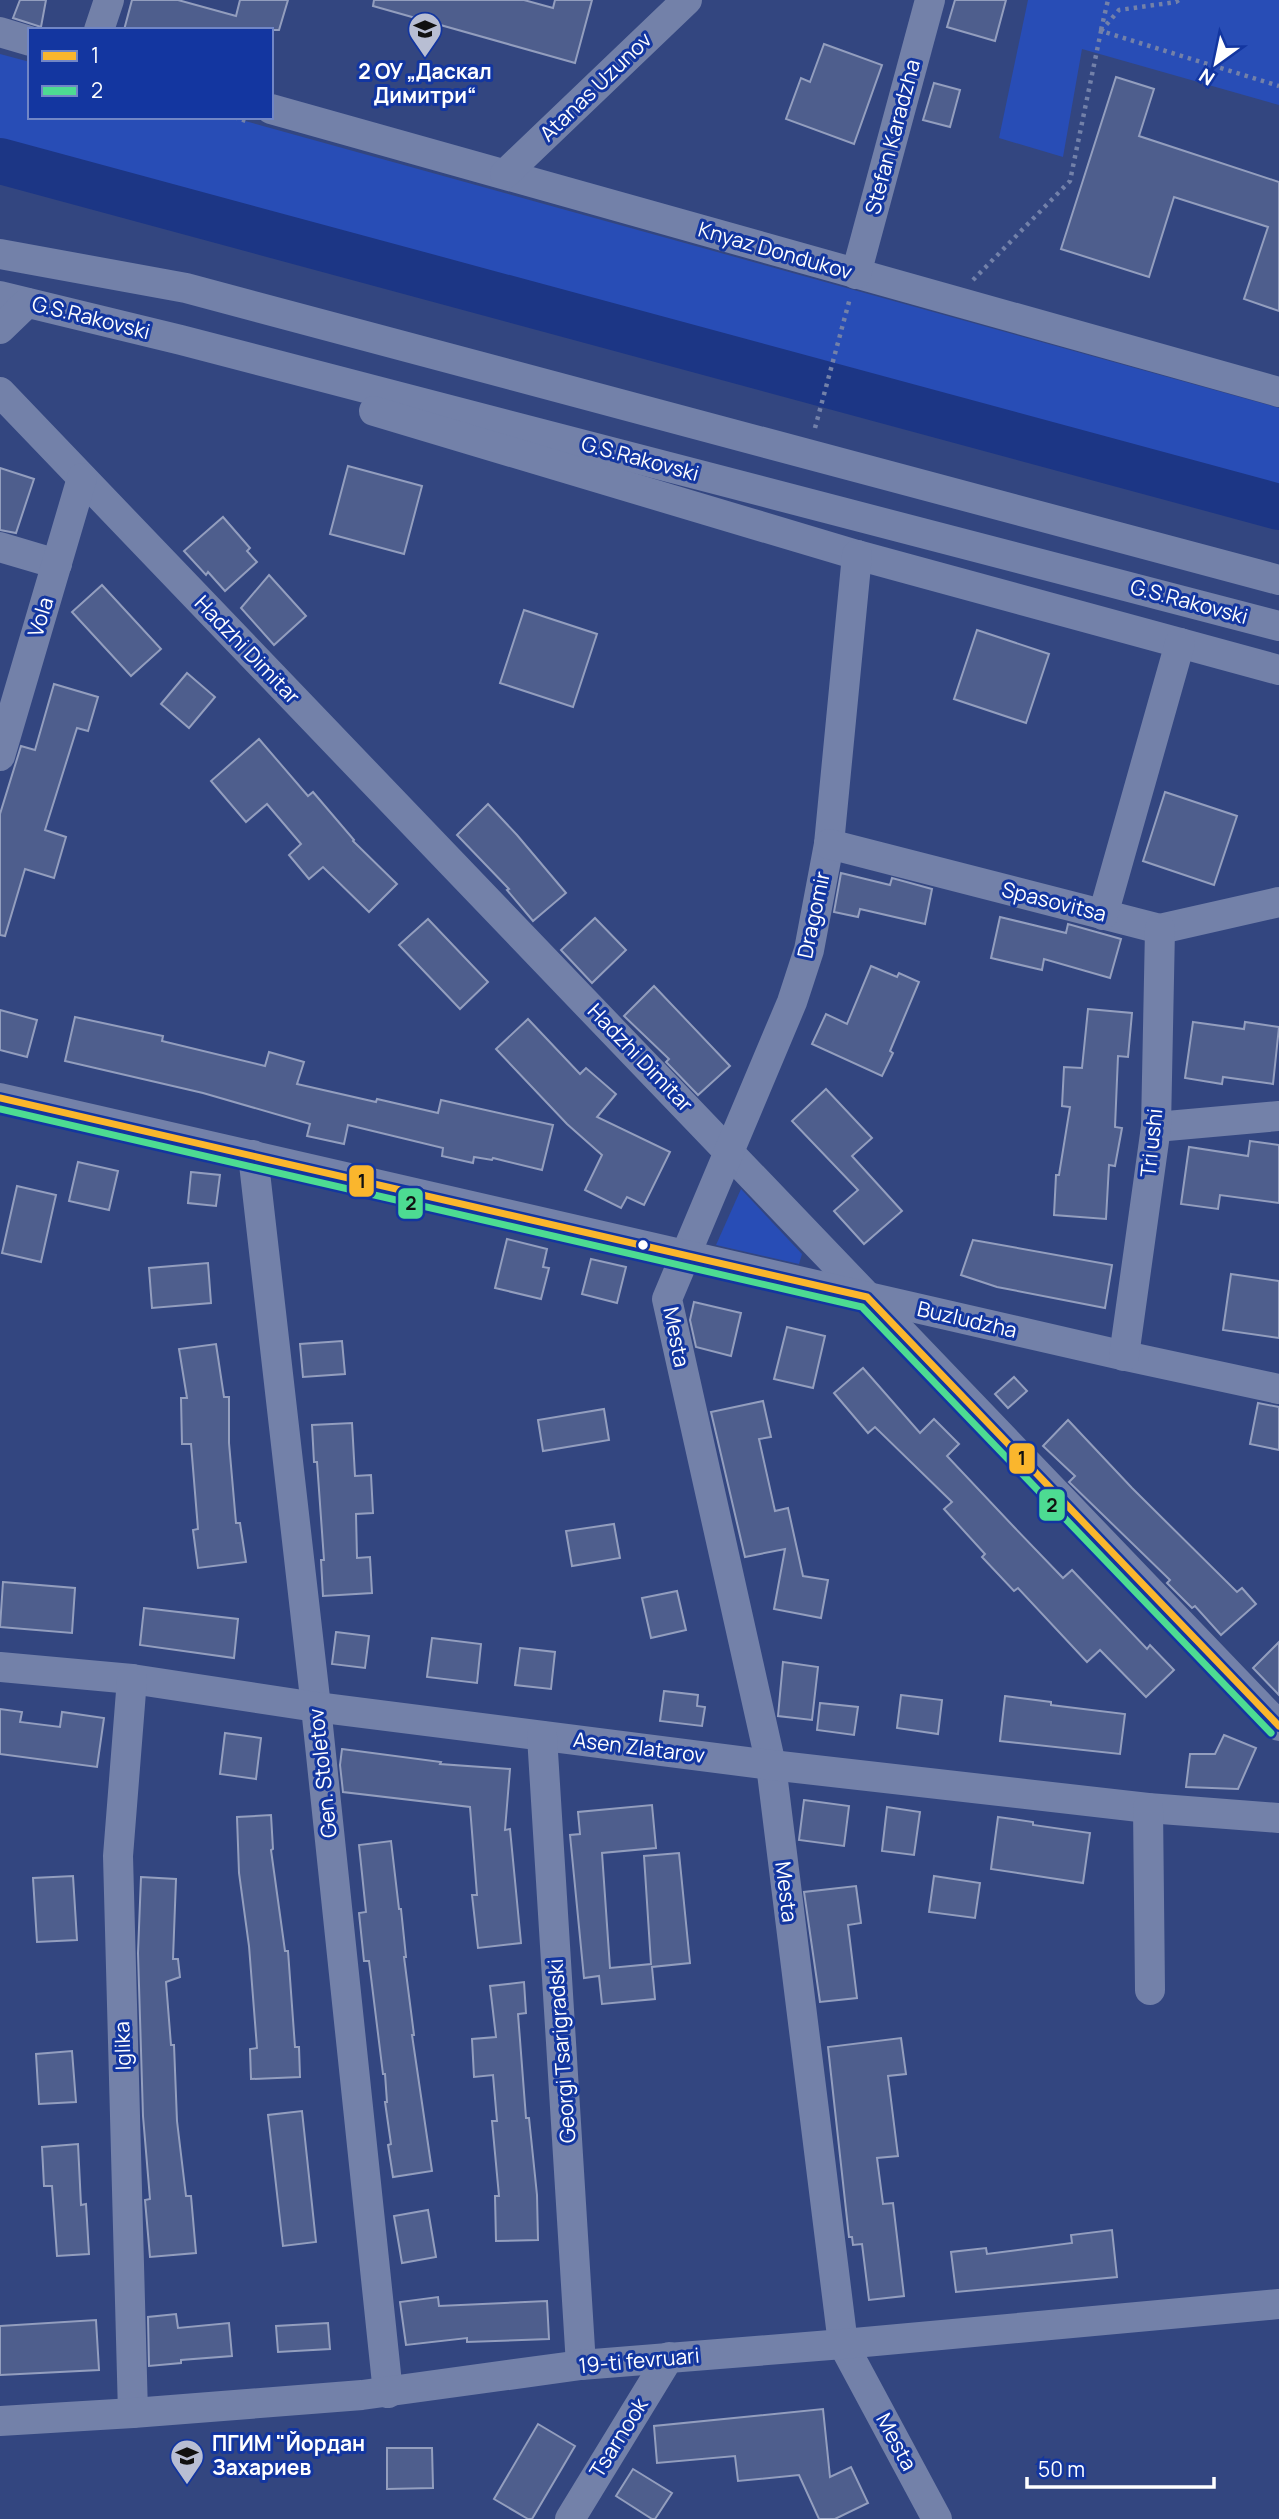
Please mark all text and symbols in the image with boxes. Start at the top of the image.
school or university icon: 2 ОУ „Даскал Димитри“ [406,10,444,59]
street label: Atanas Uzunov [533,25,658,147]
legend [28,28,273,119]
north arrow [1181,28,1251,98]
text: 1 [91,41,99,69]
street label: Stefan Karadzha [858,56,926,217]
place label: 2 ОУ „Даскал Димитри“ [358,57,492,109]
text: N [1194,63,1220,92]
text: 2 [91,76,103,104]
street label: Knyaz Dondukov [695,215,856,285]
street label: G.S.Rakovski [29,289,153,345]
street label: G.S.Rakovski [578,429,702,487]
street label: G.S.Rakovski [1127,572,1251,630]
street label: Hadzhi Dimitar [189,589,307,710]
street label: Vola [21,593,59,640]
street label: Dragomir [790,868,836,961]
street label: Spasovitsa [999,875,1109,928]
street label: Hadzhi Dimitar [582,997,700,1118]
street label: Tri ushi [1133,1107,1169,1179]
line badge: 1 [348,1164,375,1198]
text: 1 [358,1168,366,1194]
line badge: 2 [397,1187,424,1220]
text: 2 [405,1190,417,1216]
unlabelled marker [636,1238,650,1252]
street label: Buzludzha [915,1294,1020,1344]
street label: Mesta [657,1304,697,1369]
line badge: 1 [1008,1442,1036,1475]
text: 1 [1018,1445,1026,1471]
line badge: 2 [1038,1488,1066,1522]
text: 2 [1046,1492,1058,1518]
street label: Gen. Stoletov [301,1707,343,1839]
street label: Asen Zlatarov [572,1725,707,1769]
street label: Mesta [769,1860,805,1924]
street label: Georgi Tsarigradski [541,1958,581,2144]
street label: Iglika [107,2021,137,2071]
street label: 19-ti fevruari [577,2341,701,2379]
street label: Tsarnook [583,2392,654,2483]
street label: Mesta [870,2408,924,2475]
place label: ПГИМ "Йордан Захариев [212,2429,365,2481]
school or university icon: ПГИМ "Йордан Захариев [168,2437,206,2486]
scale bar [1027,2446,1214,2490]
text: 50 m [1038,2455,1085,2483]

